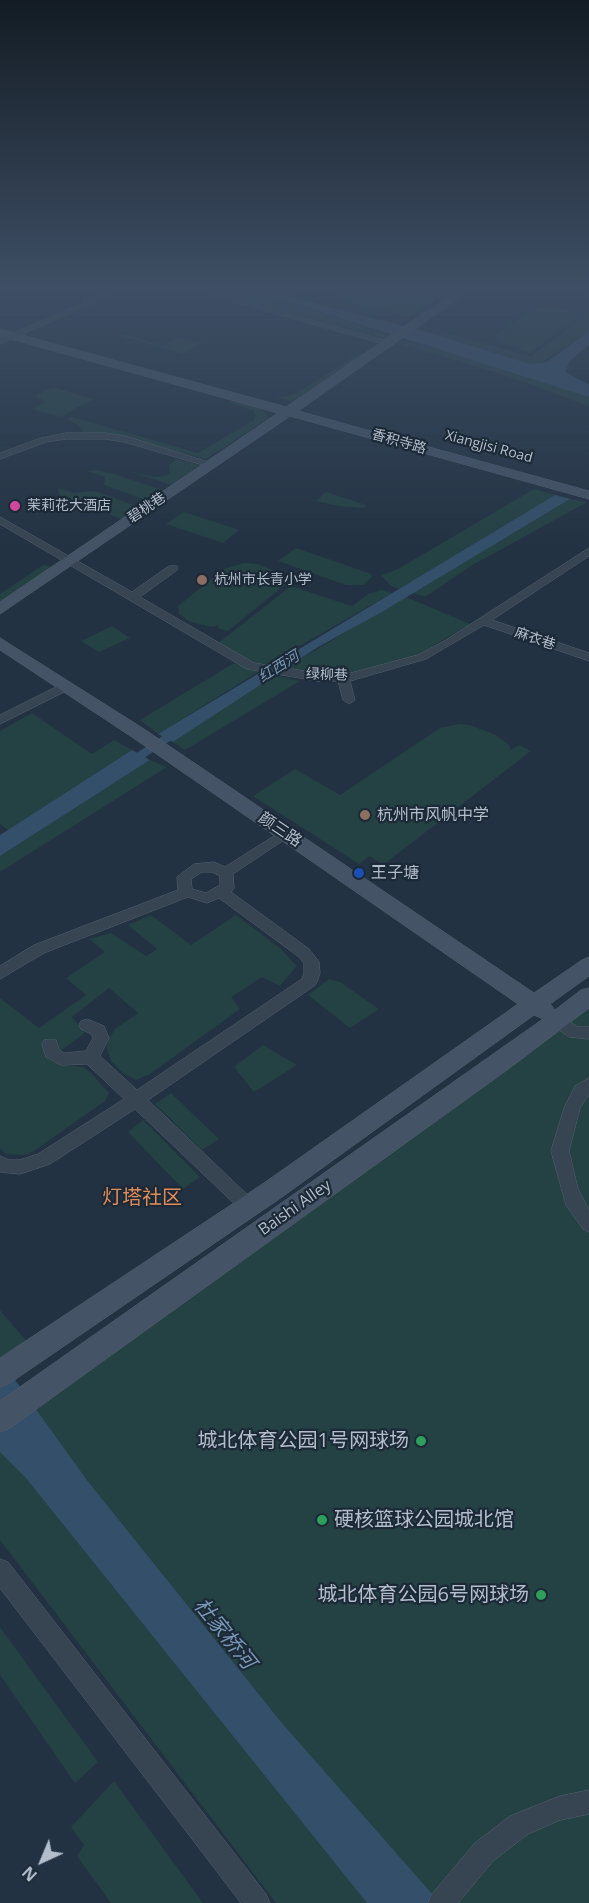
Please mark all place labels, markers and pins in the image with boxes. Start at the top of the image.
place label: 茉莉花大酒店 [27,498,111,514]
marker: 茉莉花大酒店 [8,499,22,513]
place label: 杭州市长青小学 [214,572,312,588]
marker: 杭州市长青小学 [195,573,209,587]
place label: 杭州市风帆中学 [377,805,489,825]
marker: 杭州市风帆中学 [358,808,372,822]
place label: 王子塘 [371,863,419,883]
marker: 王子塘 [352,866,366,880]
place label: 城北体育公园1号网球场 [198,1429,409,1453]
marker: 城北体育公园1号网球场 [414,1434,428,1448]
place label: 硬核篮球公园城北馆 [334,1508,514,1532]
marker: 硬核篮球公园城北馆 [315,1513,329,1527]
place label: 城北体育公园6号网球场 [318,1583,529,1607]
marker: 城北体育公园6号网球场 [534,1588,548,1602]

